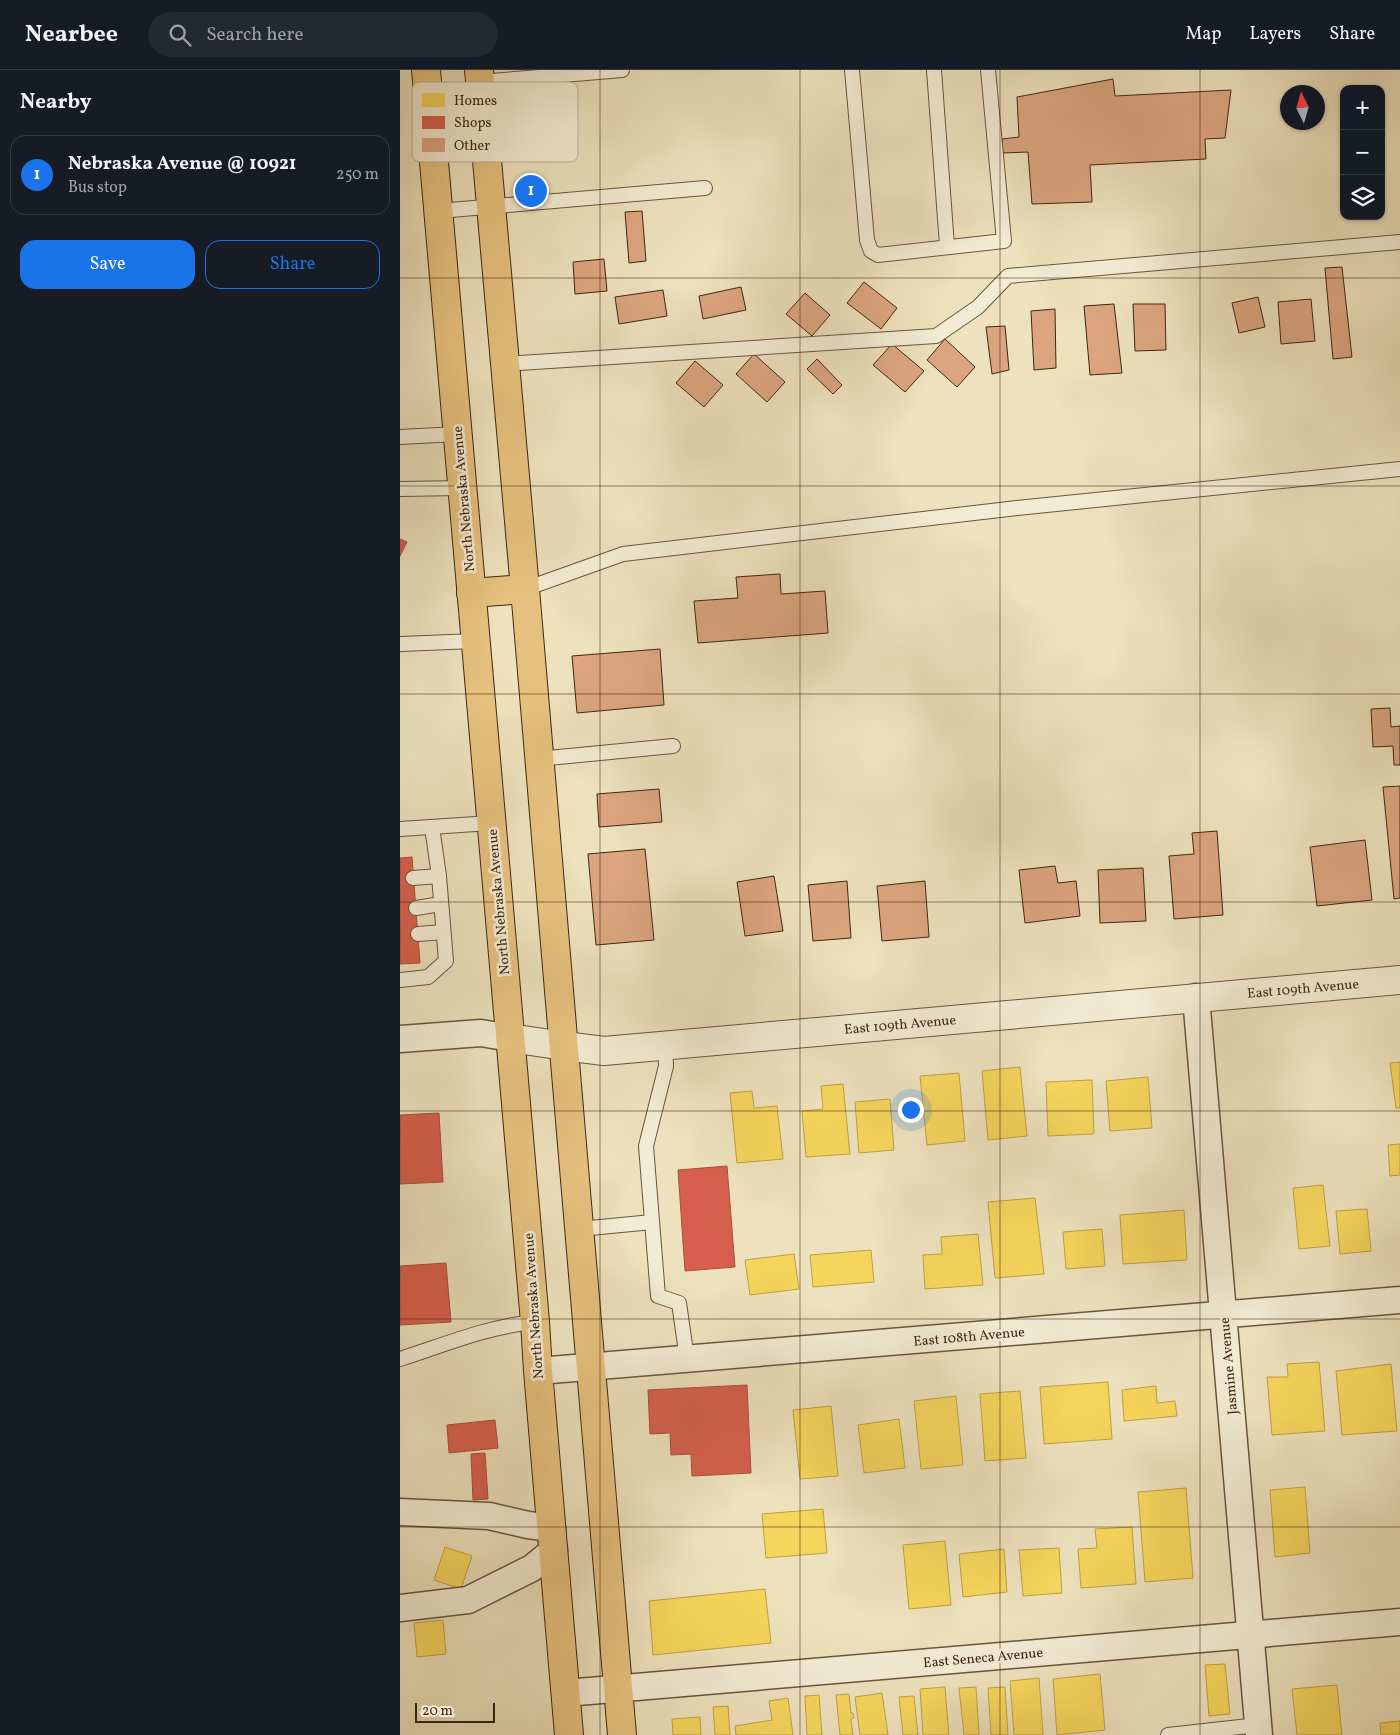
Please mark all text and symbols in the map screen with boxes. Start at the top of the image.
search box [148,12,498,57]
text: Nearbee [25,18,118,52]
icon: search [166,21,194,49]
text: Search here [206,22,303,48]
text: Map [1185,22,1221,47]
text: Layers [1249,22,1301,47]
text: Share [1329,22,1375,47]
legend [412,82,578,162]
north arrow [1280,85,1325,130]
map controls [1340,85,1385,220]
button: + [1340,85,1385,130]
text: Nearby [20,88,91,117]
text: Homes [454,92,497,111]
text: Shops [454,114,492,133]
button: − [1340,130,1385,175]
text: Other [454,137,490,156]
text: Nebraska Avenue @ 10921 [68,151,296,177]
text: 1 [34,164,40,186]
text: 250 m [336,164,379,186]
pin: 1 [515,172,547,210]
button: layers [1340,175,1385,220]
text: Bus stop [68,177,127,199]
button: Save [20,240,195,289]
button: Share [205,240,380,289]
street label: North Nebraska Avenue [449,425,480,573]
street label: North Nebraska Avenue [484,828,515,976]
street label: East 109th Avenue [1246,975,1360,1004]
street label: East 109th Avenue [843,1011,957,1040]
your location [898,1097,924,1123]
street label: North Nebraska Avenue [520,1232,549,1380]
street label: Jasmine Avenue [1216,1316,1243,1415]
street label: East 108th Avenue [913,1323,1026,1352]
street label: East Seneca Avenue [922,1644,1044,1673]
scale bar [415,1700,495,1723]
text: 20 m [422,1702,453,1721]

